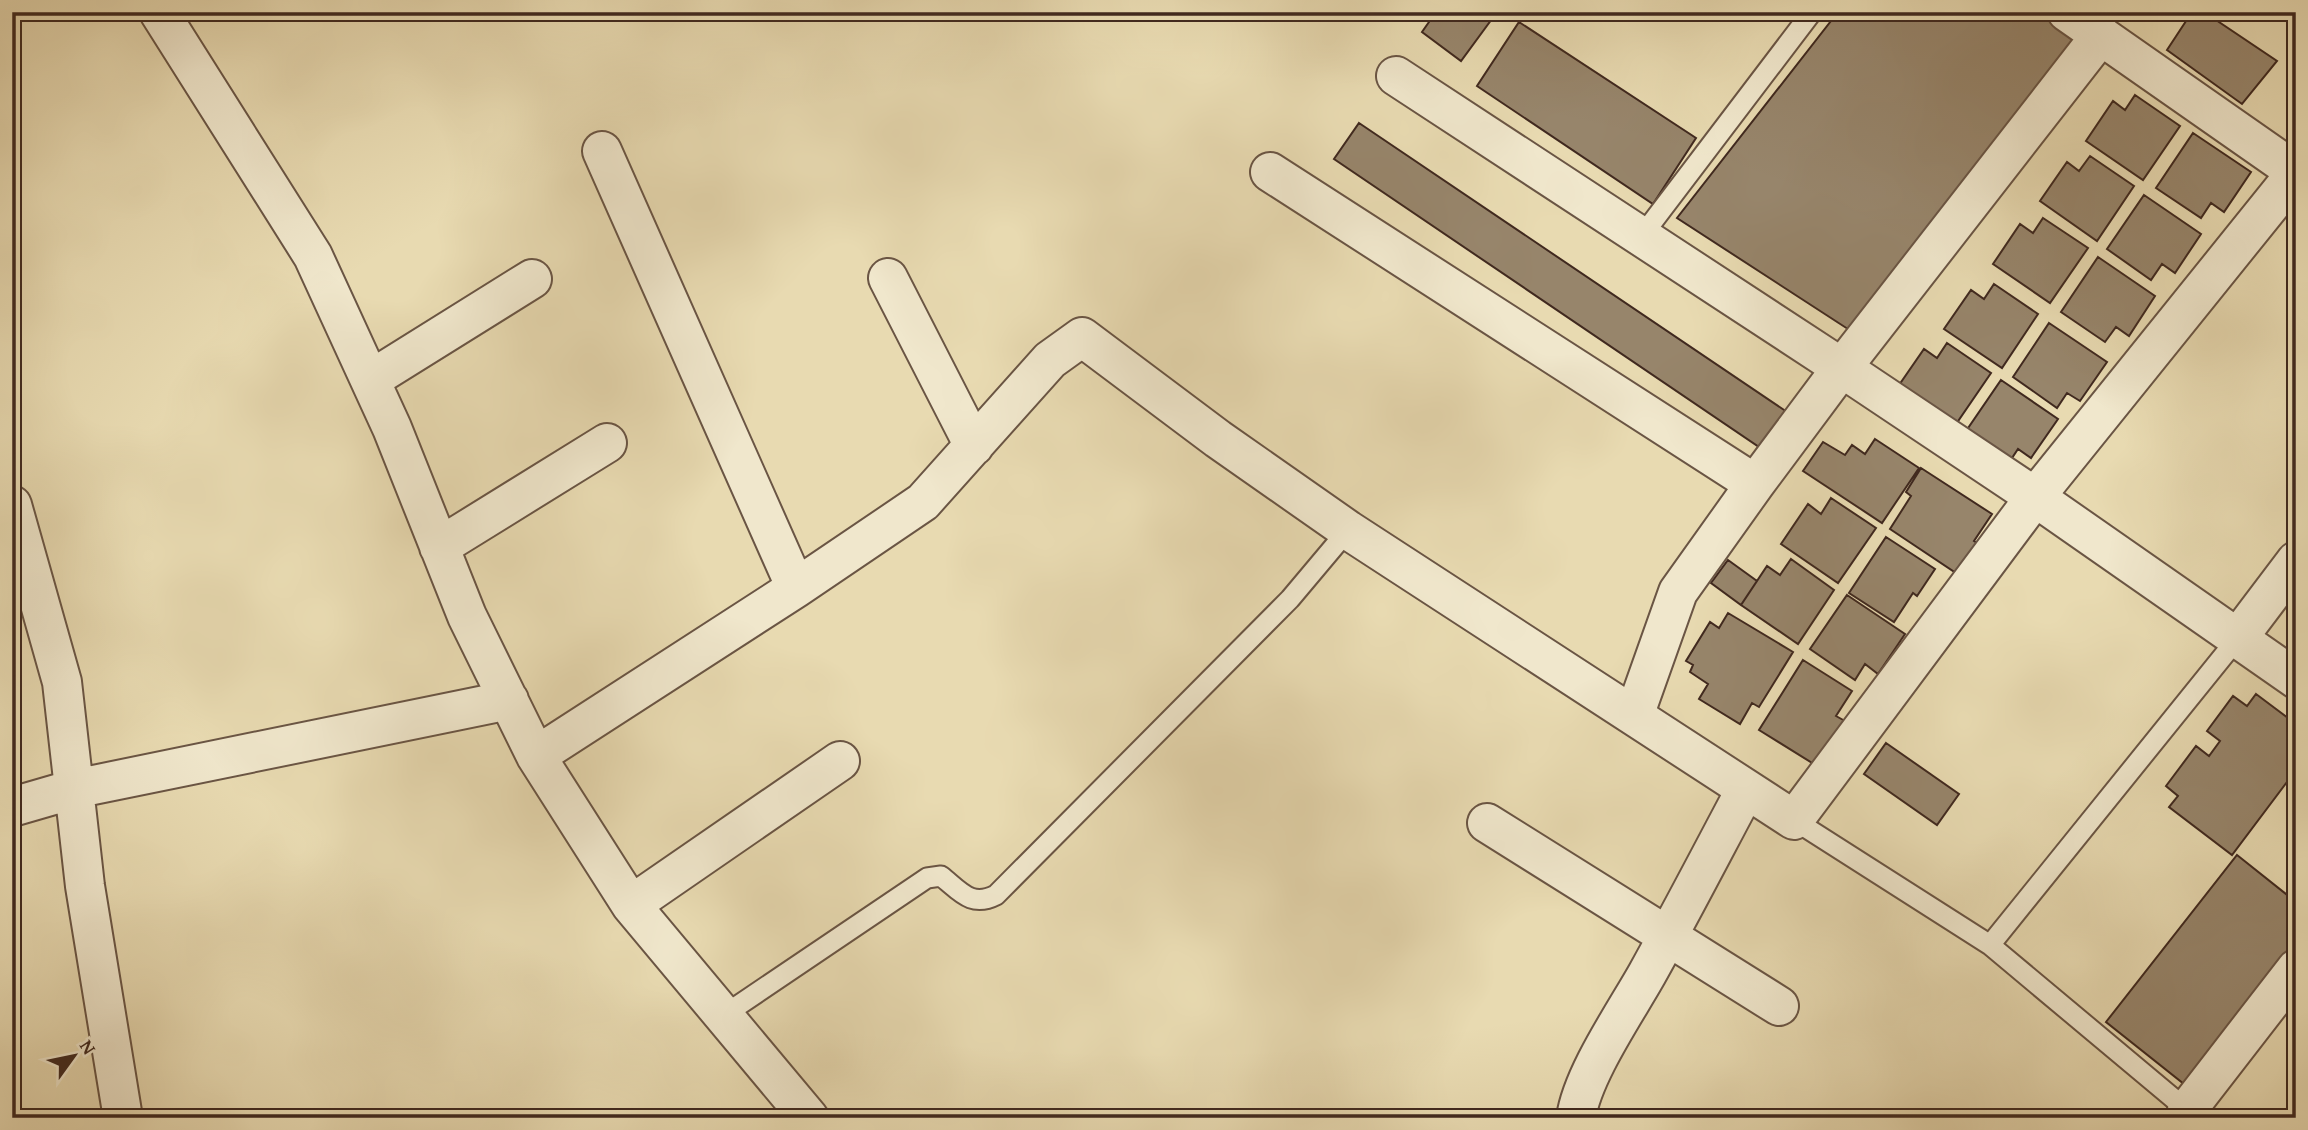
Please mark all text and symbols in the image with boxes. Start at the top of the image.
north arrow [38,1021,108,1092]
text: N [73,1034,104,1060]

